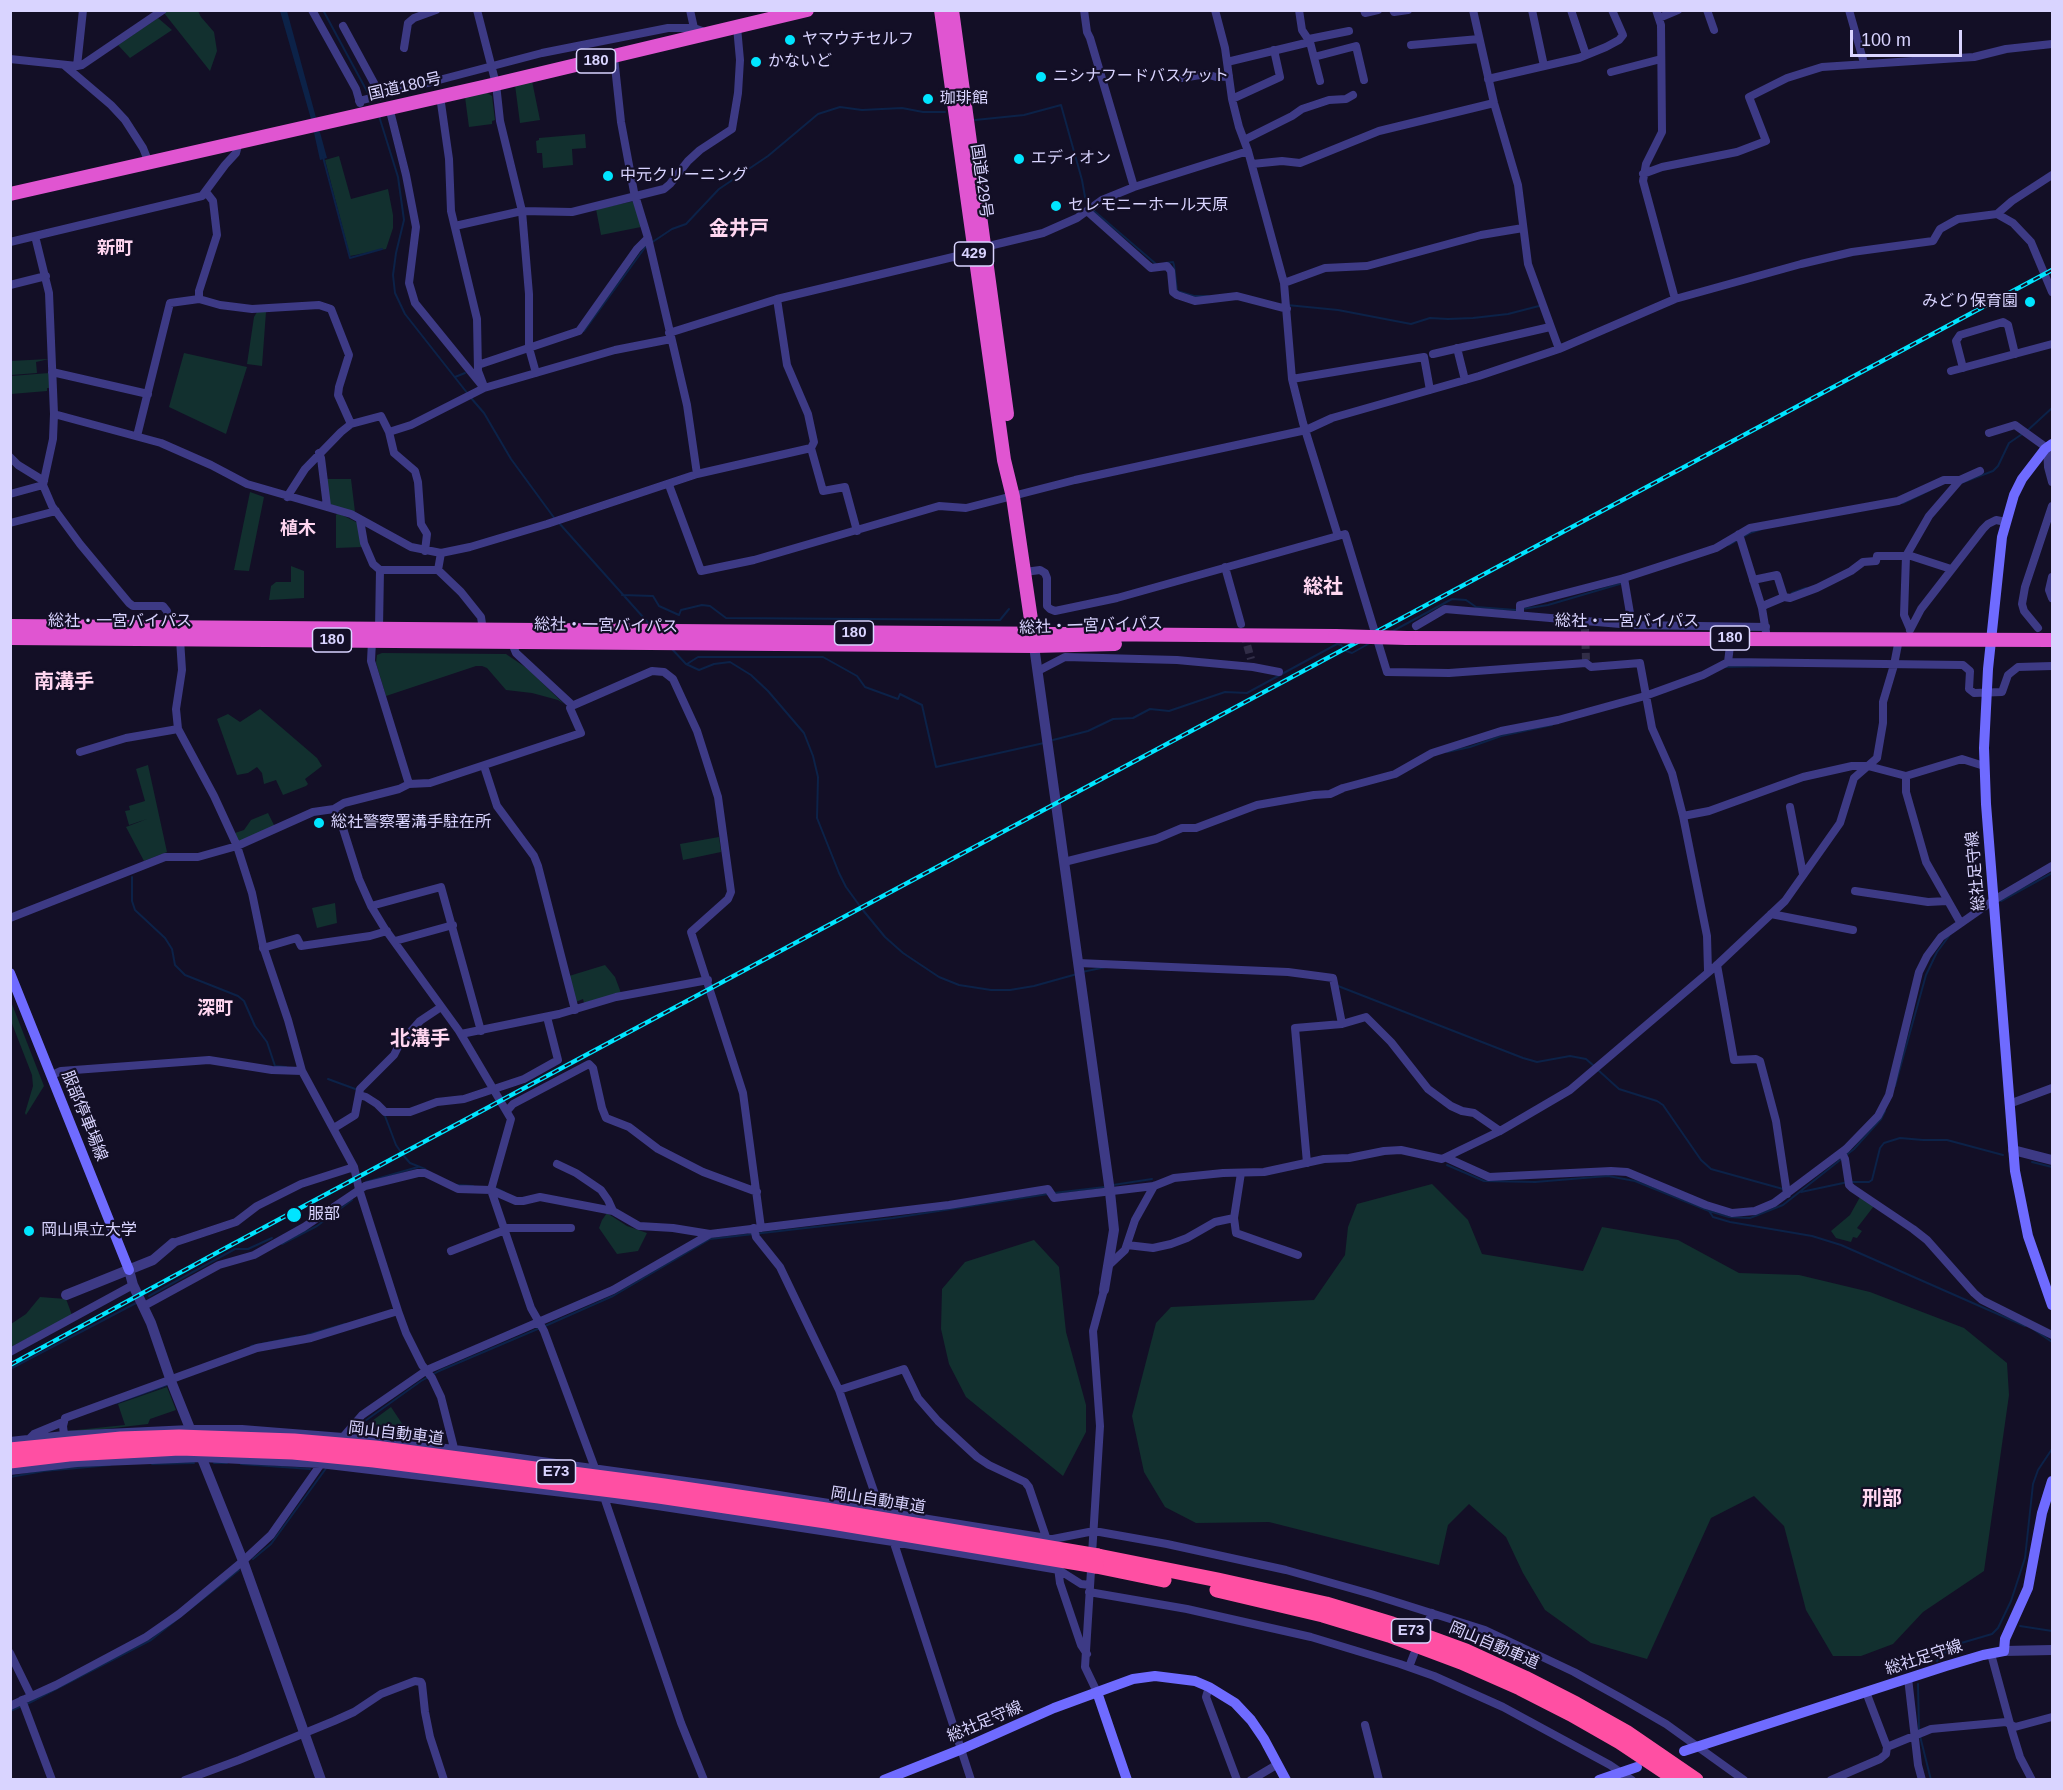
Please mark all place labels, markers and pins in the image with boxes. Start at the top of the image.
place label: ヤマウチセルフ [802,30,914,50]
marker: ヤマウチセルフ [783,33,797,47]
place label: かないど [768,52,832,72]
marker: かないど [749,55,763,69]
place label: ニシナフードバスケット [1053,67,1229,87]
marker: ニシナフードバスケット [1034,70,1048,84]
place label: 珈琲館 [940,89,988,109]
marker: 珈琲館 [921,92,935,106]
place label: エディオン [1031,149,1111,169]
marker: エディオン [1012,152,1026,166]
place label: 中元クリーニング [620,166,748,186]
marker: 中元クリーニング [601,169,615,183]
place label: セレモニーホール天原 [1068,196,1228,216]
marker: セレモニーホール天原 [1049,199,1063,213]
place label: みどり保育園 [1922,292,2018,312]
marker: みどり保育園 [2023,295,2037,309]
place label: 総社警察署溝手駐在所 [331,813,491,833]
marker: 総社警察署溝手駐在所 [312,816,326,830]
place label: 服部 [308,1205,340,1225]
marker: 服部 [285,1206,303,1224]
place label: 岡山県立大学 [41,1221,137,1241]
marker: 岡山県立大学 [22,1224,36,1238]

